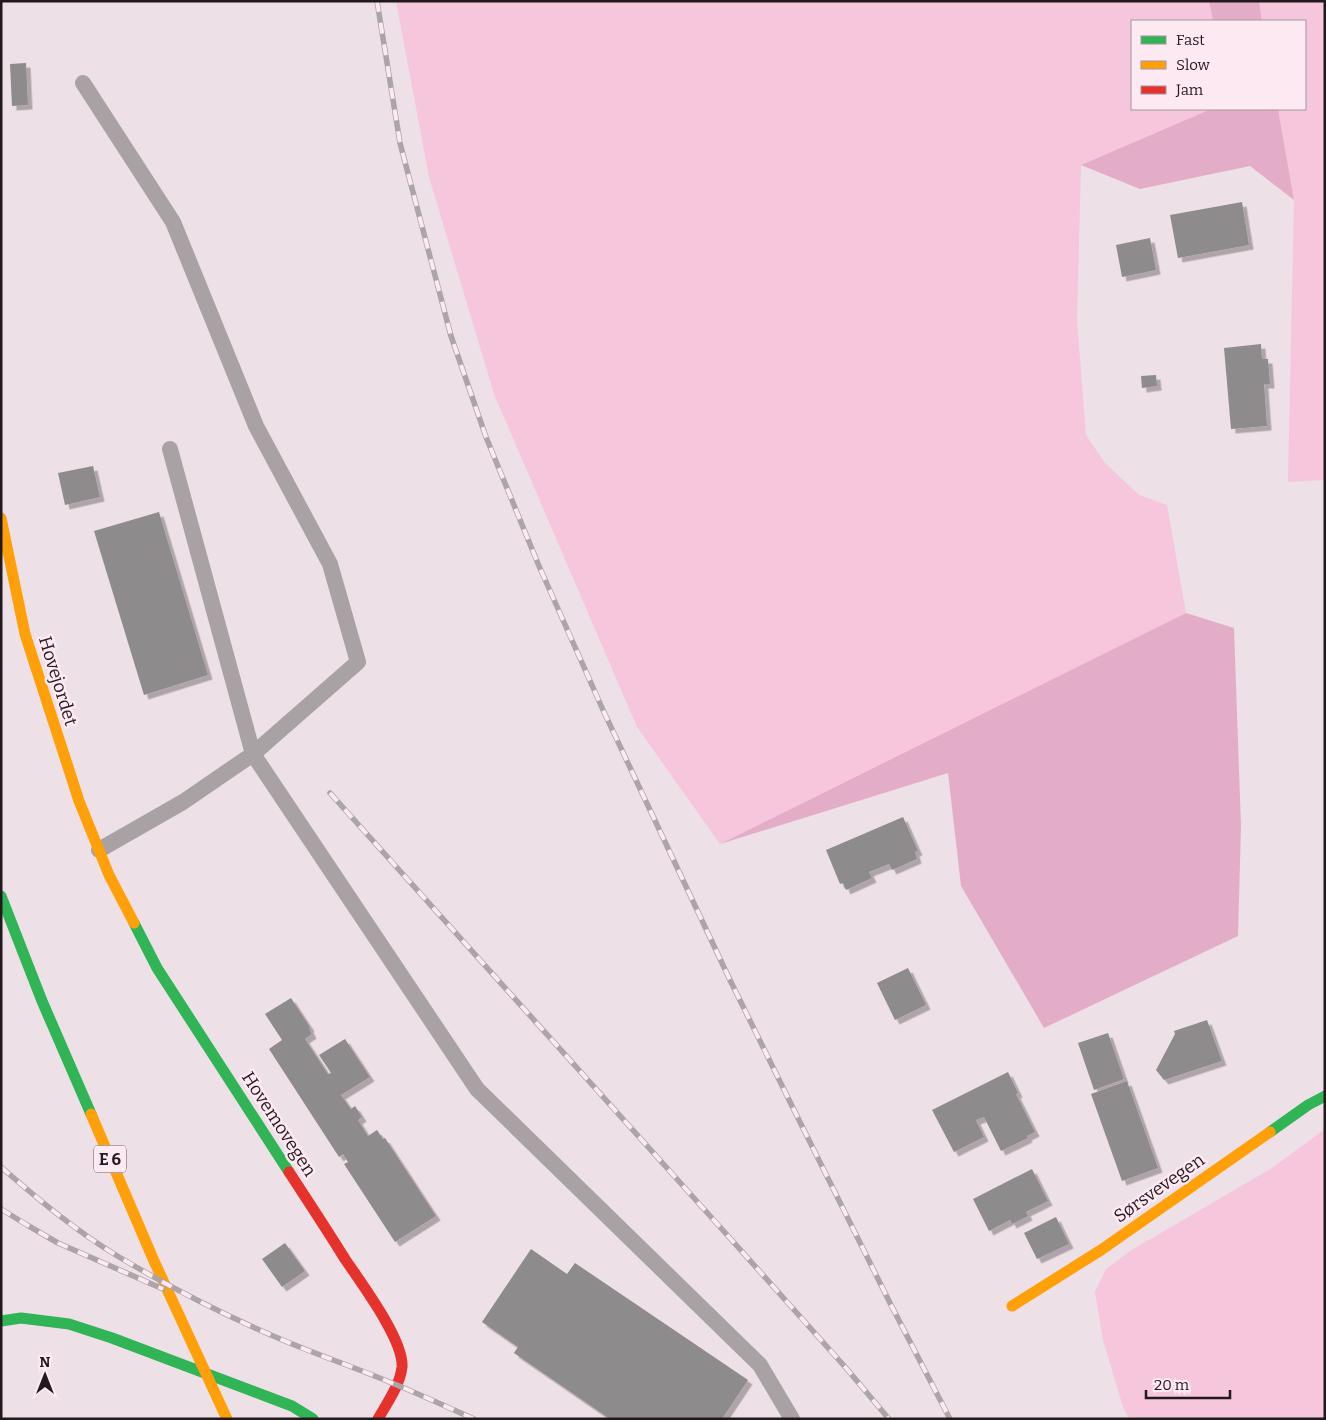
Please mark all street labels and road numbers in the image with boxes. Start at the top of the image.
street label: Hovejordet [34,634,82,729]
street label: Hovemovegen [237,1068,321,1181]
road number: E 6 [94,1146,126,1172]
street label: Sørsvevegen [1109,1148,1209,1227]

